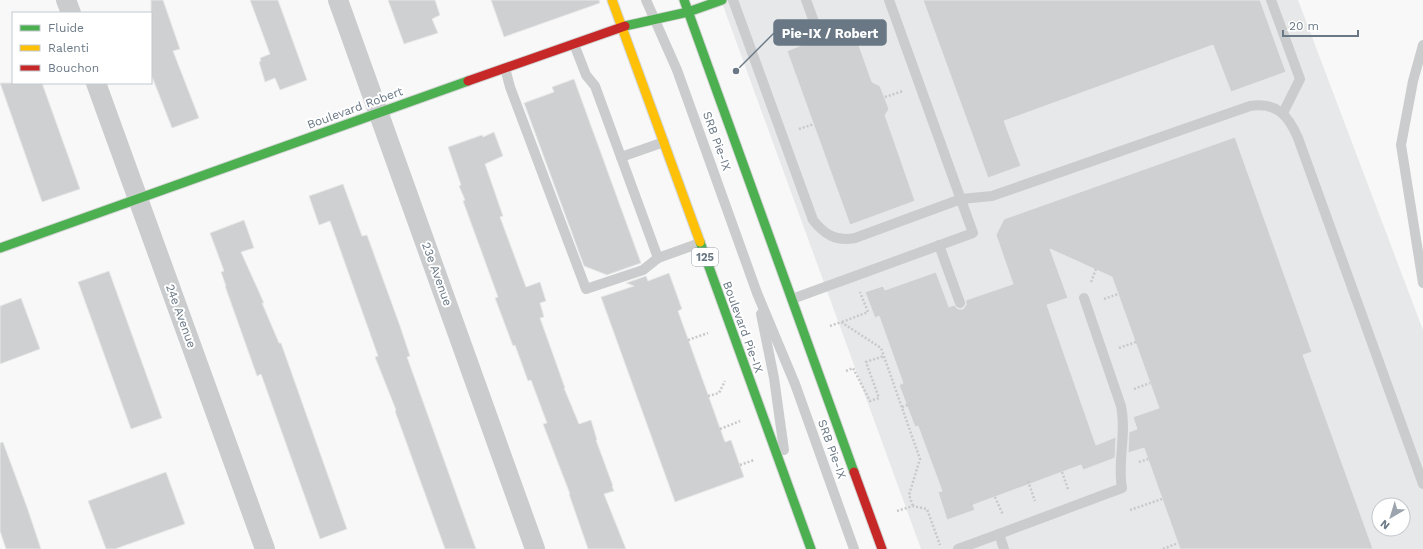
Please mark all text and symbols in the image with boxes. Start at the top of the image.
legend [12,12,152,84]
scale bar [1283,12,1358,38]
text: 20 m [1289,19,1319,33]
callout: Pie-IX / Robert [774,20,886,45]
text: Fluide [48,21,84,35]
text: Pie-IX / Robert [782,26,879,41]
text: Ralenti [48,41,89,55]
text: Bouchon [48,61,99,75]
street label: Boulevard Robert [305,84,405,132]
street label: SRB Pie-IX [700,110,734,172]
street label: 23e Avenue [419,240,455,308]
road number: 125 [692,248,718,266]
street label: Boulevard Pie-IX [720,279,766,375]
street label: 24e Avenue [163,282,199,350]
street label: SRB Pie-IX [815,418,849,480]
north arrow [1371,497,1411,537]
text: N [1378,517,1392,532]

